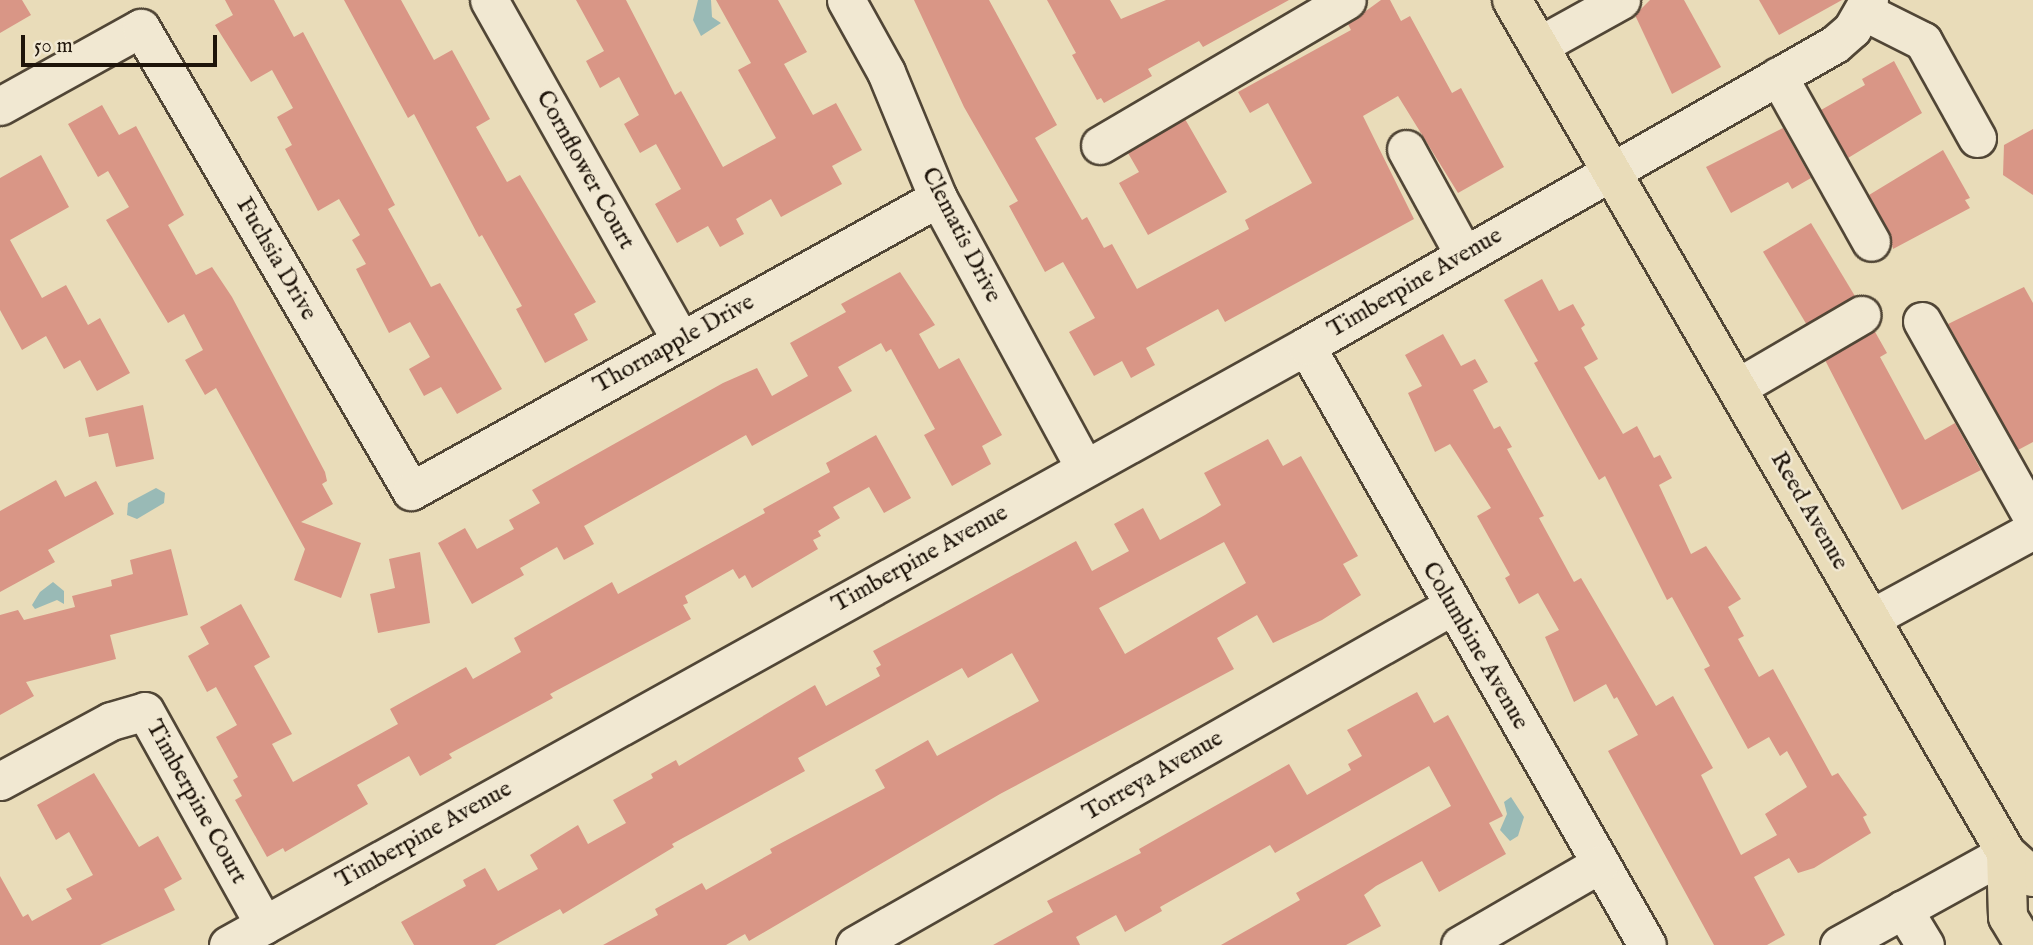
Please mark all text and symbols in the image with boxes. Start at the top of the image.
scale bar [24,21,220,65]
text: 50 m [34,33,73,60]
street label: Cornflower Court [529,85,641,255]
street label: Clematis Drive [915,163,1007,307]
street label: Fuchsia Drive [229,192,323,326]
street label: Timberpine Avenue [1323,221,1507,345]
street label: Thornapple Drive [588,288,760,400]
street label: Reed Avenue [1764,447,1854,575]
street label: Timberpine Avenue [827,499,1013,619]
street label: Columbine Avenue [1415,557,1535,735]
street label: Timberpine Court [139,715,253,889]
street label: Torreya Avenue [1078,724,1228,828]
street label: Timberpine Avenue [331,775,517,895]

